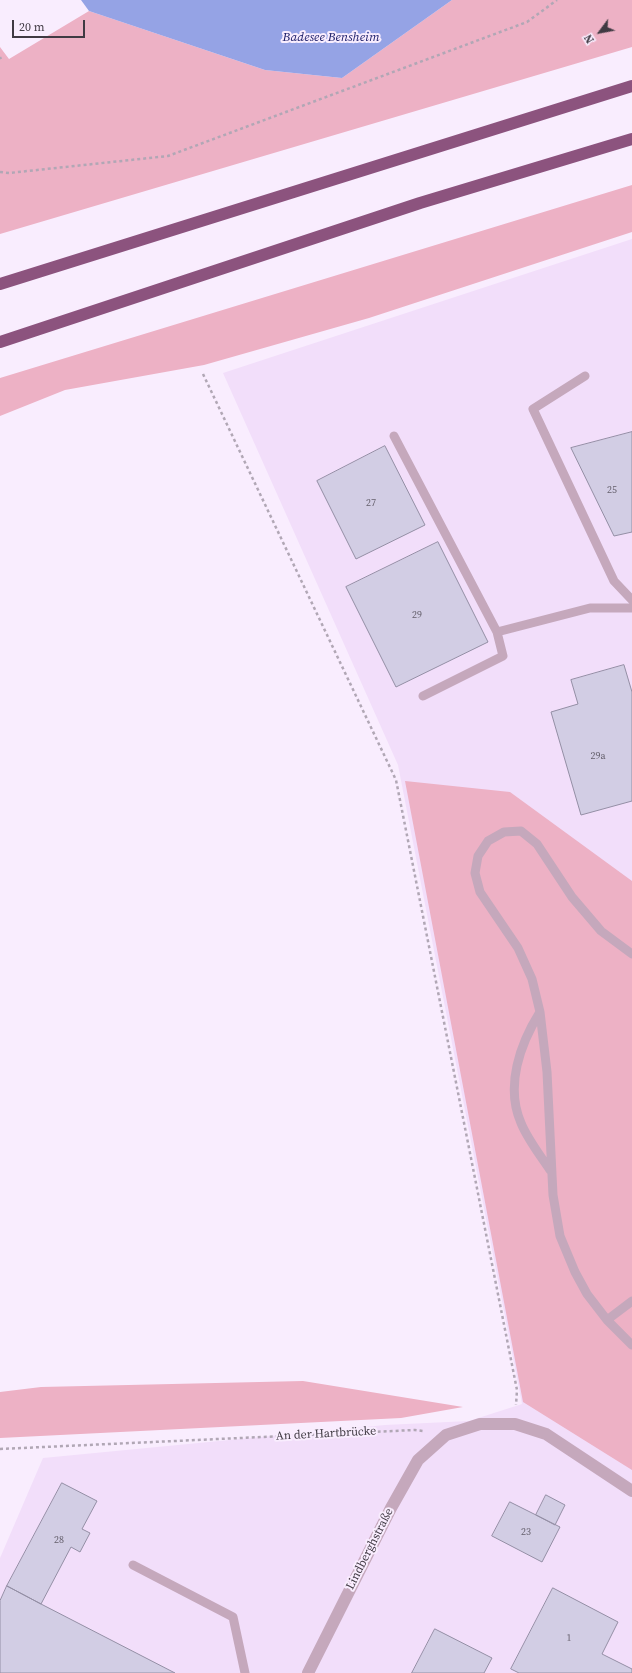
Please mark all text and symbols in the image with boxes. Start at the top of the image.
scale bar [14,12,87,38]
north arrow [580,12,620,52]
text: 20 m [19,19,45,35]
water label: Badesee Bensheim [282,30,380,46]
text: N [581,31,598,46]
house number: 25 [607,484,617,496]
house number: 27 [366,497,376,509]
house number: 29 [412,609,422,621]
house number: 29a [590,750,606,762]
street label: An der Hartbrücke [276,1424,376,1444]
street label: Lindberghstraße [343,1506,397,1592]
house number: 23 [521,1526,531,1538]
house number: 28 [54,1534,64,1546]
house number: 1 [567,1632,571,1644]

